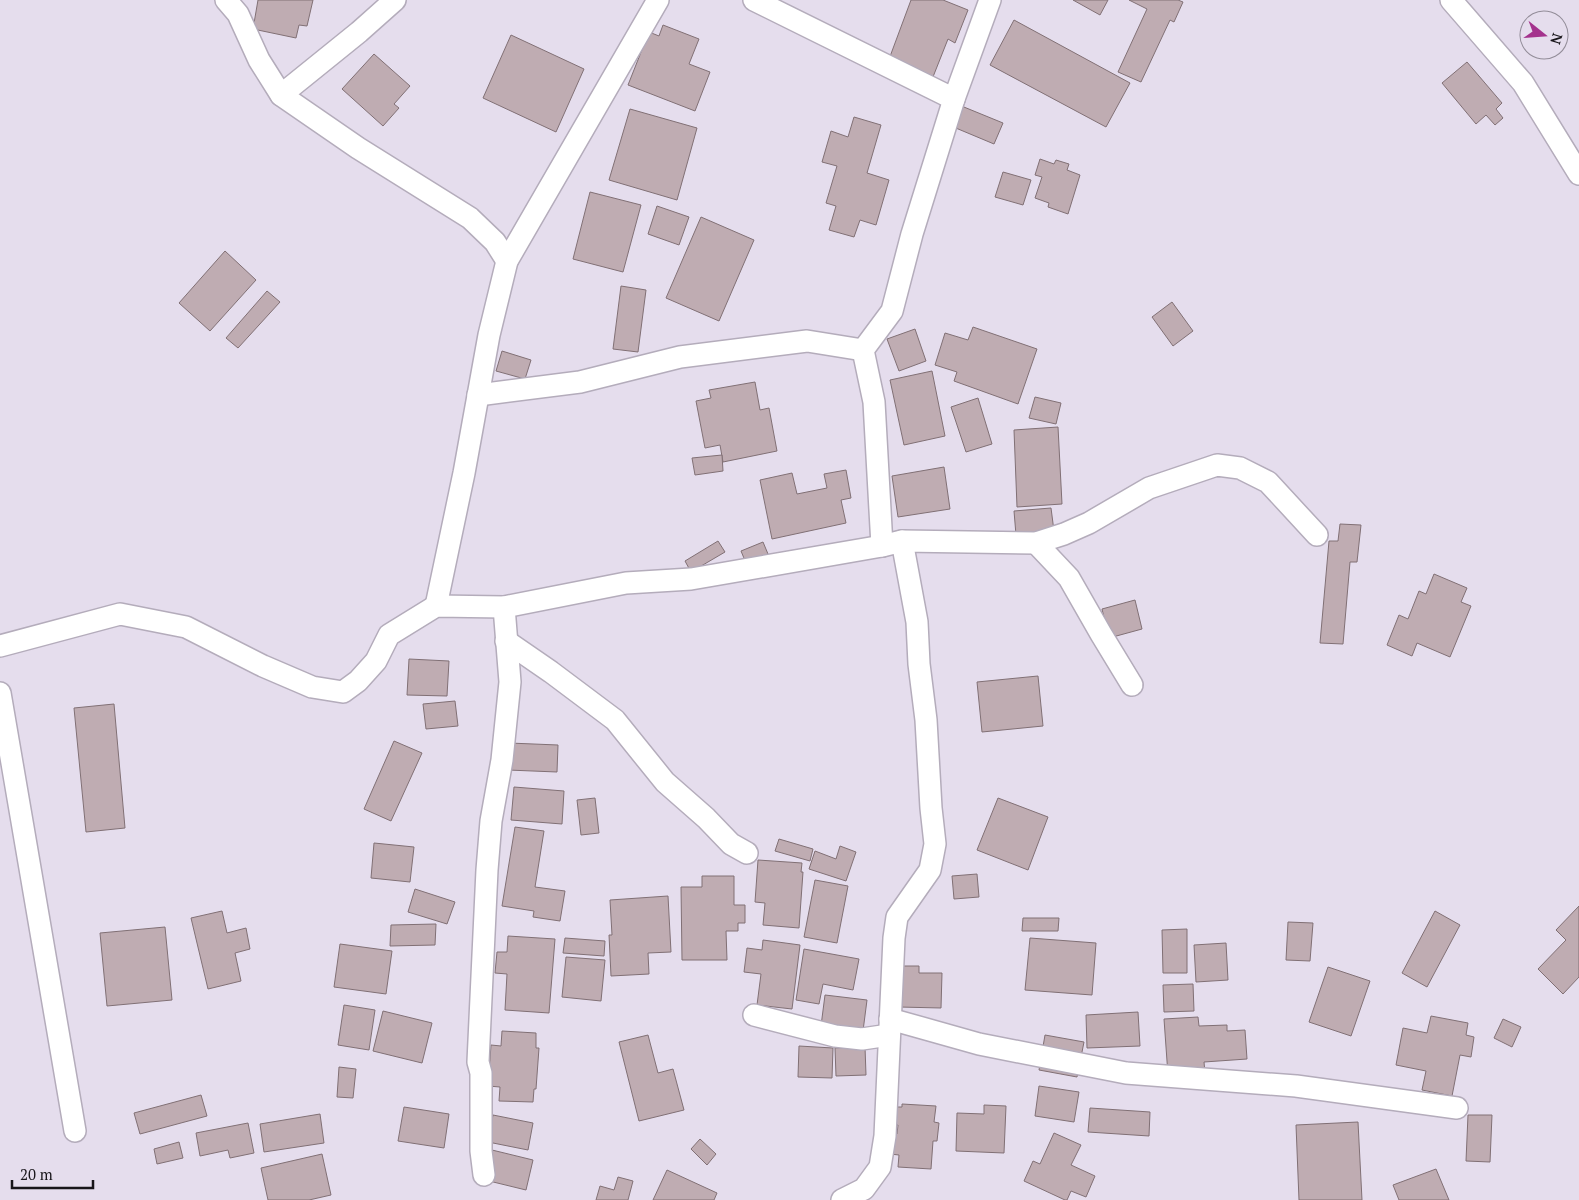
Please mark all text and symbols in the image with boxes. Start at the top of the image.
north arrow [1519,10,1569,60]
text: N [1546,31,1568,47]
scale bar [12,1158,94,1190]
text: 20 m [20,1164,53,1184]

